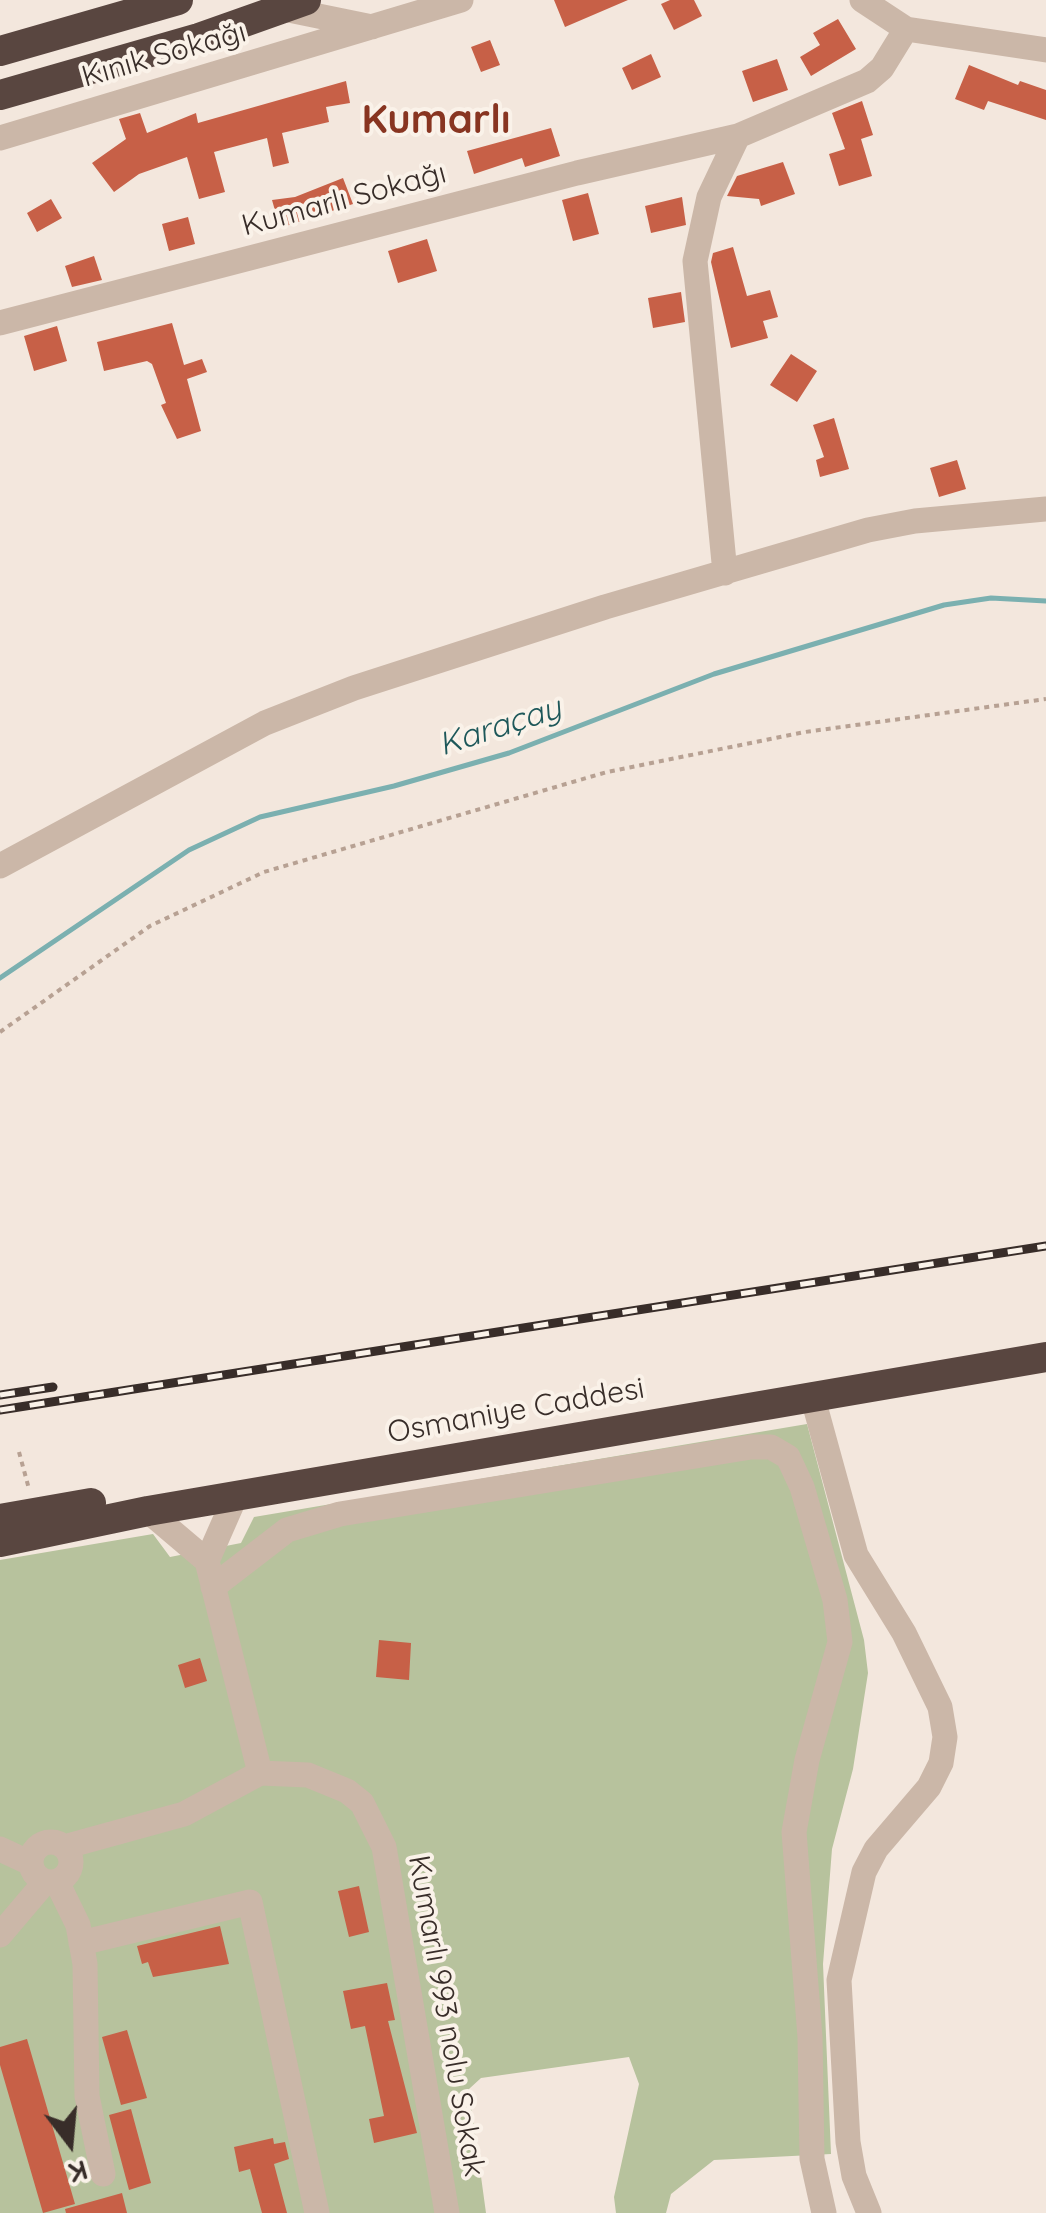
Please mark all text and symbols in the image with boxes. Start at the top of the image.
street label: Kınık Sokağı [78,14,250,96]
district label: Kumarlı [362,97,510,145]
street label: Kumarlı Sokağı [238,155,450,245]
water label: Karaçay [434,689,566,765]
street label: Osmaniye Caddesi [385,1371,647,1451]
street label: Kumarlı 993 nolu Sokak [400,1853,492,2179]
north arrow [20,2093,120,2193]
text: K [65,2153,92,2192]

